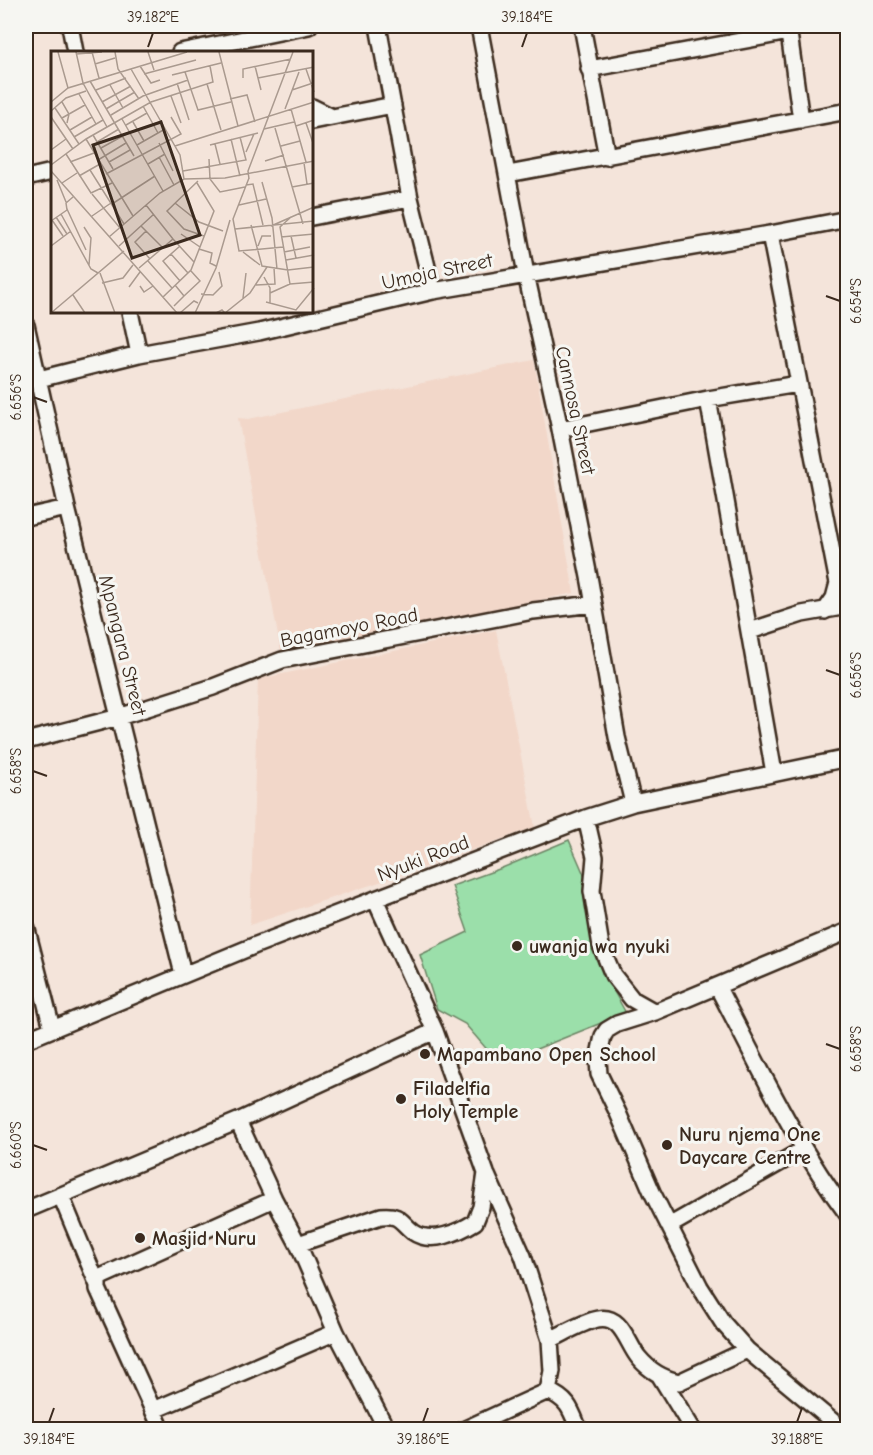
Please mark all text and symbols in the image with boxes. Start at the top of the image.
text: 39.182°E [127,8,179,26]
text: 39.184°E [501,8,553,26]
inset map [51,51,314,314]
street label: Umoja Street [380,248,496,294]
text: 6.654°S [847,278,865,324]
street label: Cannosa Street [551,344,601,478]
text: 6.656°S [7,374,25,420]
street label: Mpangara Street [94,572,151,719]
street label: Bagamoyo Road [278,603,420,652]
text: 6.656°S [847,652,865,698]
text: 6.658°S [7,748,25,794]
street label: Nyuki Road [374,830,472,886]
place label: uwanja wa nyuki [529,935,670,958]
marker: uwanja wa nyuki [510,939,524,953]
text: 6.658°S [847,1026,865,1072]
place label: Mapambano Open School [437,1043,656,1066]
marker: Mapambano Open School [418,1047,432,1061]
place label: Filadelfia Holy Temple [413,1077,518,1123]
marker: Filadelfia Holy Temple [394,1092,408,1106]
text: 6.660°S [7,1121,25,1169]
place label: Nuru njema One Daycare Centre [679,1123,821,1169]
marker: Nuru njema One Daycare Centre [660,1138,674,1152]
place label: Masjid Nuru [152,1227,256,1250]
marker: Masjid Nuru [133,1231,147,1245]
text: 39.184°E [23,1430,75,1448]
text: 39.186°E [397,1430,449,1448]
text: 39.188°E [771,1430,823,1448]

